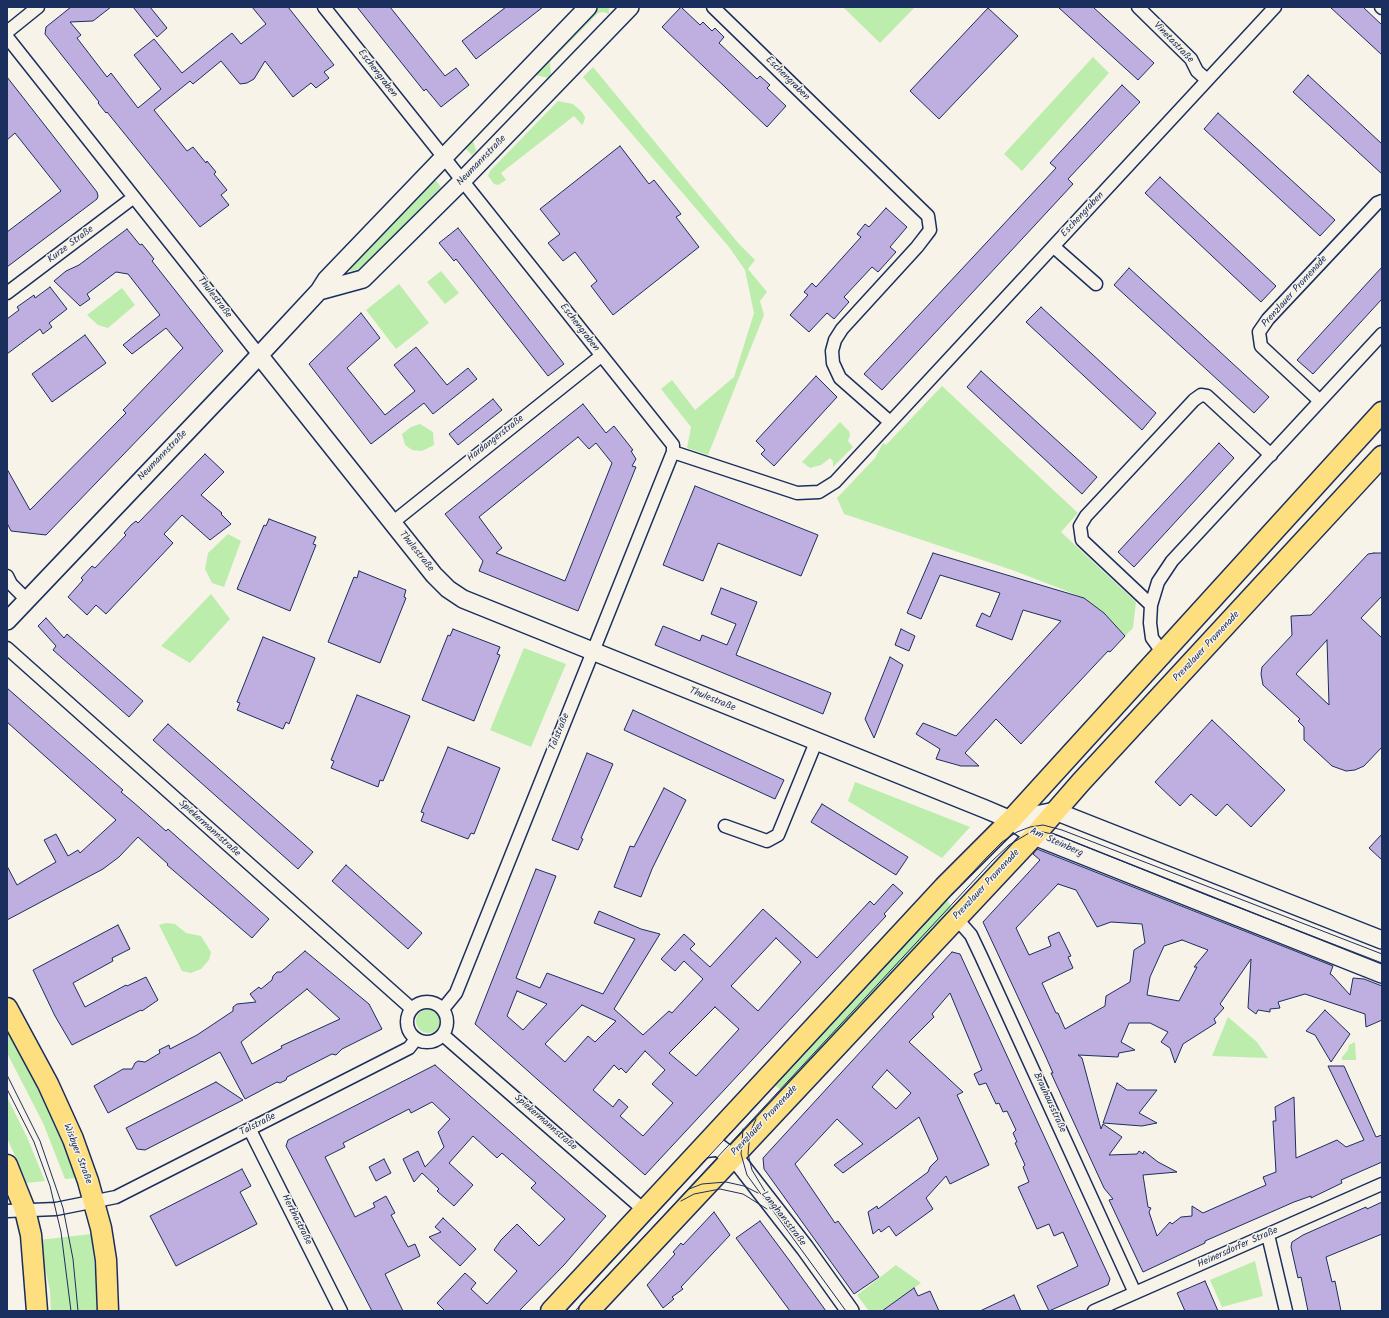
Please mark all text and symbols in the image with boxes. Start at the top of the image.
street label: Vinetastraße [1150,20,1196,66]
street label: Eschengraben [355,48,399,100]
street label: Eschengraben [762,54,812,104]
street label: Neumannstraße [455,133,509,189]
street label: Eschengraben [1059,190,1107,240]
street label: Kurze Straße [46,224,96,266]
street label: Prenzlauer Promenade [1260,254,1330,330]
street label: Thulestraße [194,275,234,321]
street label: Eschengraben [557,302,601,354]
street label: Hardangerstraße [465,413,527,465]
street label: Neumannstraße [136,428,190,484]
street label: Thulestraße [396,529,436,575]
street label: Prenzlauer Promenade [1171,609,1243,685]
street label: Thulestraße [687,685,737,715]
street label: Talstraße [547,712,573,752]
street label: Spiekermannstraße [176,798,242,860]
street label: Am Steinberg [1027,826,1085,860]
street label: Prenzlauer Promenade [951,847,1023,923]
street label: Brauhausstraße [1030,1071,1068,1135]
street label: Prenzlauer Promenade [729,1083,801,1159]
street label: Spiekermannstraße [511,1092,579,1154]
street label: Talstraße [238,1111,278,1139]
street label: Wisbyer Straße [60,1122,94,1186]
street label: Langhansstraße [758,1189,808,1249]
street label: Herthastraße [278,1193,314,1247]
street label: Heinersdorfer Straße [1196,1225,1280,1271]

